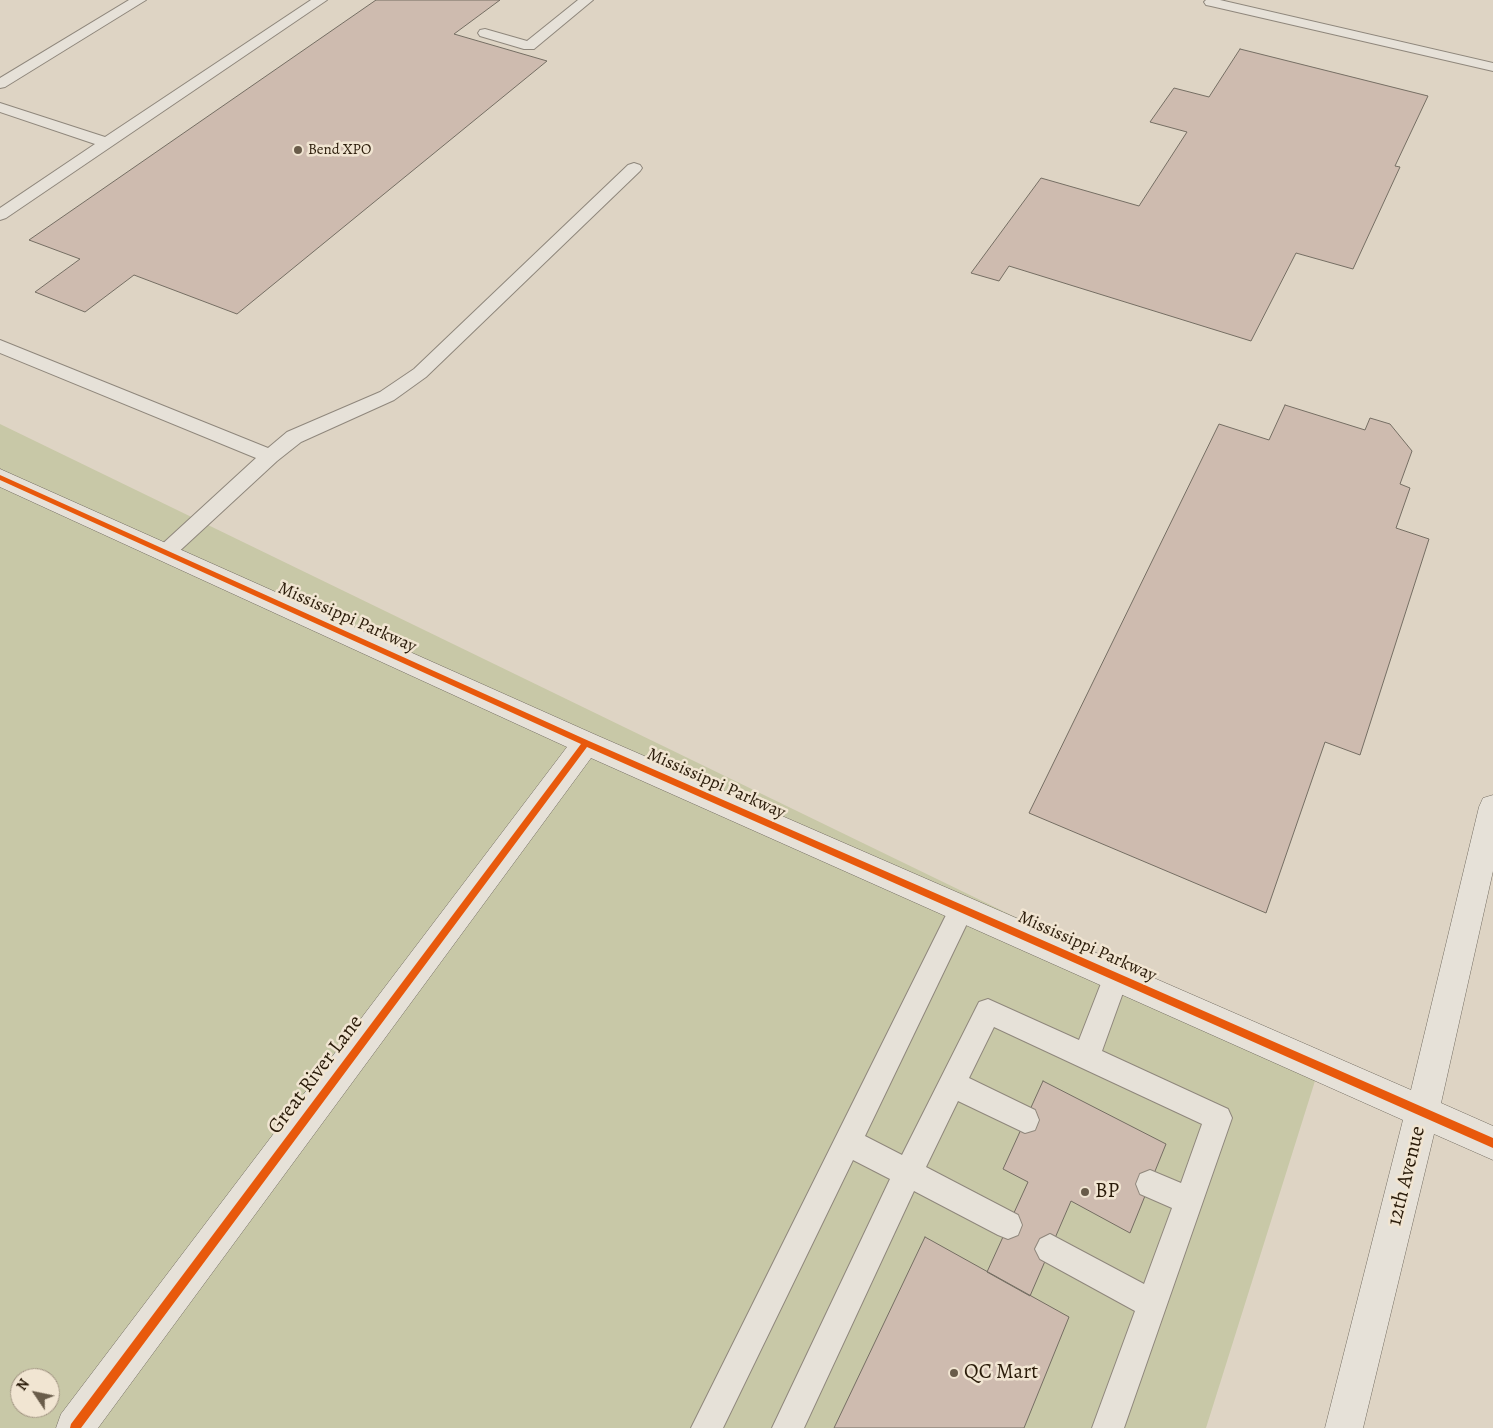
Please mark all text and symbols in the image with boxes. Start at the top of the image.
place label: Bend XPO [308,141,371,159]
marker: Bend XPO [292,144,304,156]
street label: Mississippi Parkway [274,578,420,658]
street label: Mississippi Parkway [643,744,789,824]
street label: Mississippi Parkway [1014,907,1160,987]
street label: Great River Lane [263,1011,369,1139]
street label: 12th Avenue [1382,1123,1432,1229]
place label: BP [1095,1179,1119,1205]
marker: BP [1079,1186,1091,1198]
place label: QC Mart [964,1360,1038,1386]
marker: QC Mart [948,1367,960,1379]
north arrow [10,1368,60,1418]
text: N [12,1375,34,1394]

